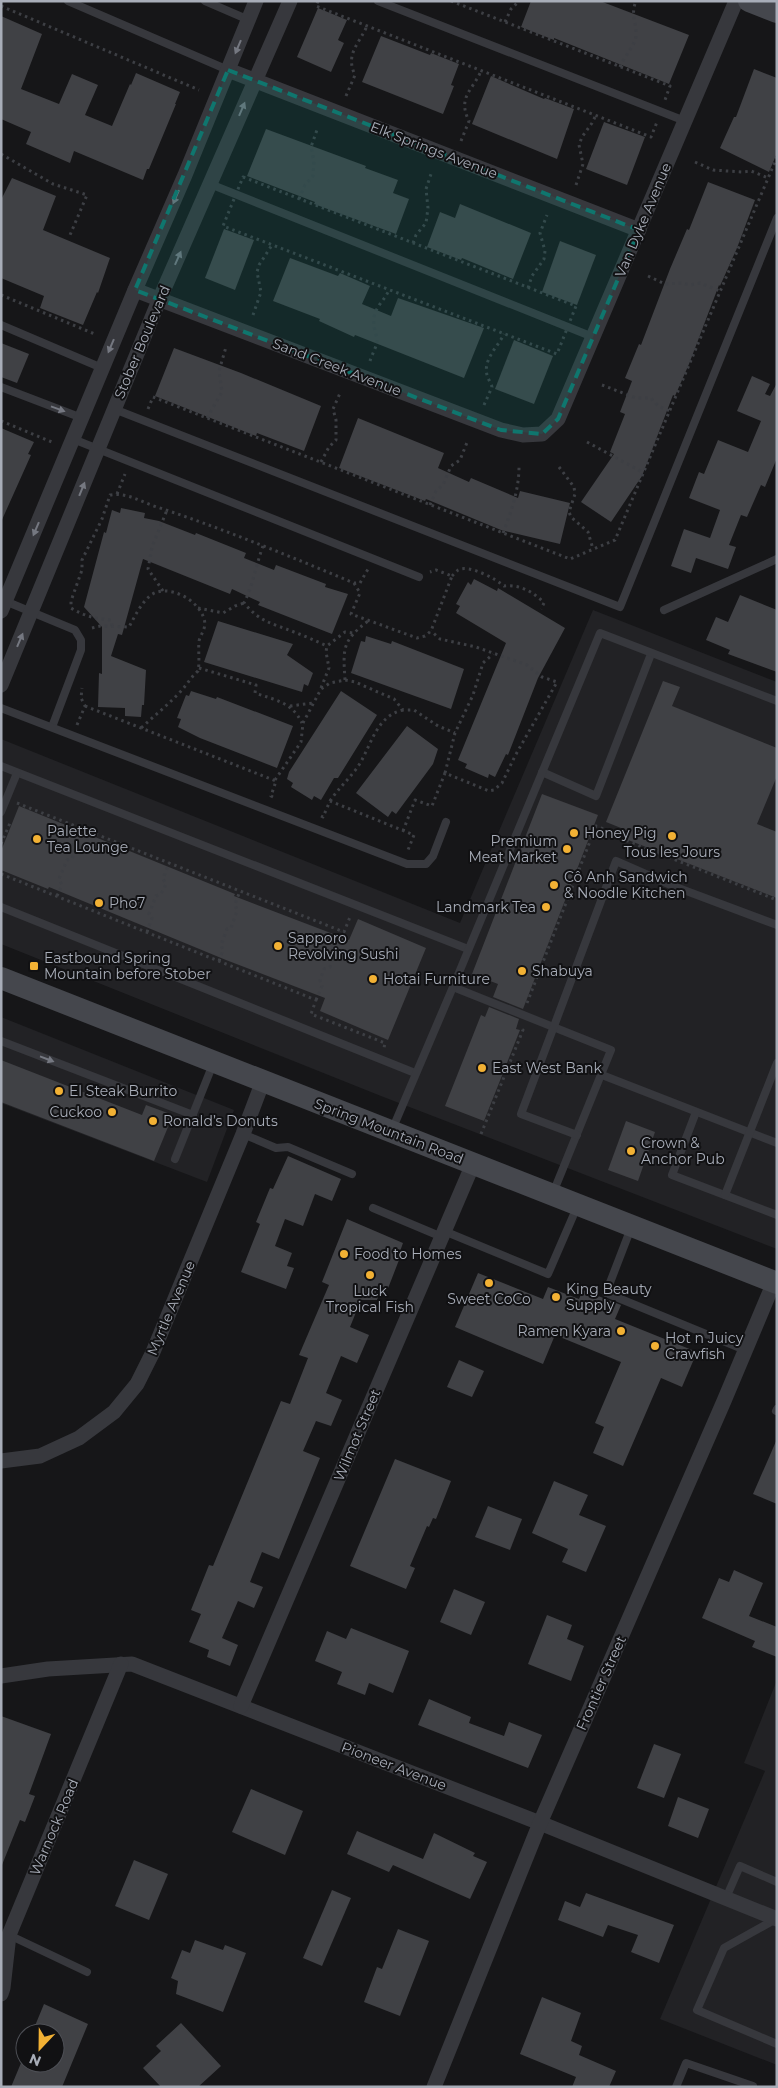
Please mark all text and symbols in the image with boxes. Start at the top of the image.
one-way arrow [233,39,241,54]
one-way arrow [239,102,247,116]
street label: Elk Springs Avenue [368,117,500,183]
street label: Van Dyke Avenue [611,160,675,280]
one-way arrow [171,190,179,204]
one-way arrow [174,251,182,265]
street label: Stober Boulevard [110,283,174,401]
street label: Sand Creek Avenue [270,334,404,400]
one-way arrow [107,339,115,353]
one-way arrow [51,405,66,413]
one-way arrow [79,482,87,497]
one-way arrow [32,521,39,536]
one-way arrow [17,633,25,647]
place label: Palette Tea Lounge [47,822,128,856]
place label: Honey Pig [584,824,657,842]
marker: Honey Pig [568,827,580,839]
marker: Tous les Jours [666,830,678,842]
place label: Premium Meat Market [468,832,557,866]
marker: Palette Tea Lounge [31,833,43,845]
marker: Premium Meat Market [561,843,573,855]
place label: Tous les Jours [624,843,720,861]
place label: Cô Anh Sandwich & Noodle Kitchen [564,868,688,902]
marker: Cô Anh Sandwich & Noodle Kitchen [548,879,560,891]
place label: Pho7 [109,894,145,912]
marker: Pho7 [93,897,105,909]
place label: Landmark Tea [436,898,536,916]
marker: Landmark Tea [540,901,552,913]
place label: Sapporo Revolving Sushi [288,929,399,963]
marker: Sapporo Revolving Sushi [272,940,284,952]
place label: Eastbound Spring Mountain before Stober [44,949,211,983]
marker: Eastbound Spring Mountain before Stober [28,960,40,972]
place label: Shabuya [532,962,593,980]
marker: Shabuya [516,965,528,977]
place label: Hotai Furniture [383,970,490,988]
marker: Hotai Furniture [367,973,379,985]
one-way arrow [40,1055,55,1063]
place label: East West Bank [492,1059,602,1077]
marker: East West Bank [476,1062,488,1074]
place label: El Steak Burrito [69,1082,177,1100]
marker: El Steak Burrito [53,1085,65,1097]
street label: Spring Mountain Road [312,1094,466,1168]
place label: Cuckoo [50,1103,102,1121]
marker: Cuckoo [106,1106,118,1118]
place label: Ronald’s Donuts [163,1112,278,1130]
marker: Ronald’s Donuts [147,1115,159,1127]
place label: Crown & Anchor Pub [641,1134,725,1168]
marker: Crown & Anchor Pub [625,1145,637,1157]
place label: Food to Homes [354,1245,462,1263]
marker: Food to Homes [338,1248,350,1260]
street label: Myrtle Avenue [143,1258,199,1358]
marker: Luck Tropical Fish [364,1269,376,1281]
marker: Sweet CoCo [483,1277,495,1289]
place label: King Beauty Supply [566,1280,652,1314]
place label: Luck Tropical Fish [326,1282,414,1316]
place label: Sweet CoCo [447,1290,531,1308]
marker: King Beauty Supply [550,1291,562,1303]
place label: Ramen Kyara [517,1322,611,1340]
marker: Ramen Kyara [615,1325,627,1337]
place label: Hot n Juicy Crawfish [665,1329,744,1363]
marker: Hot n Juicy Crawfish [649,1340,661,1352]
street label: Wilmot Street [330,1386,385,1484]
street label: Frontier Street [572,1633,630,1733]
street label: Pioneer Avenue [339,1738,449,1794]
street label: Warnock Road [26,1776,82,1878]
north arrow [15,2023,65,2073]
text: N [27,2050,44,2071]

